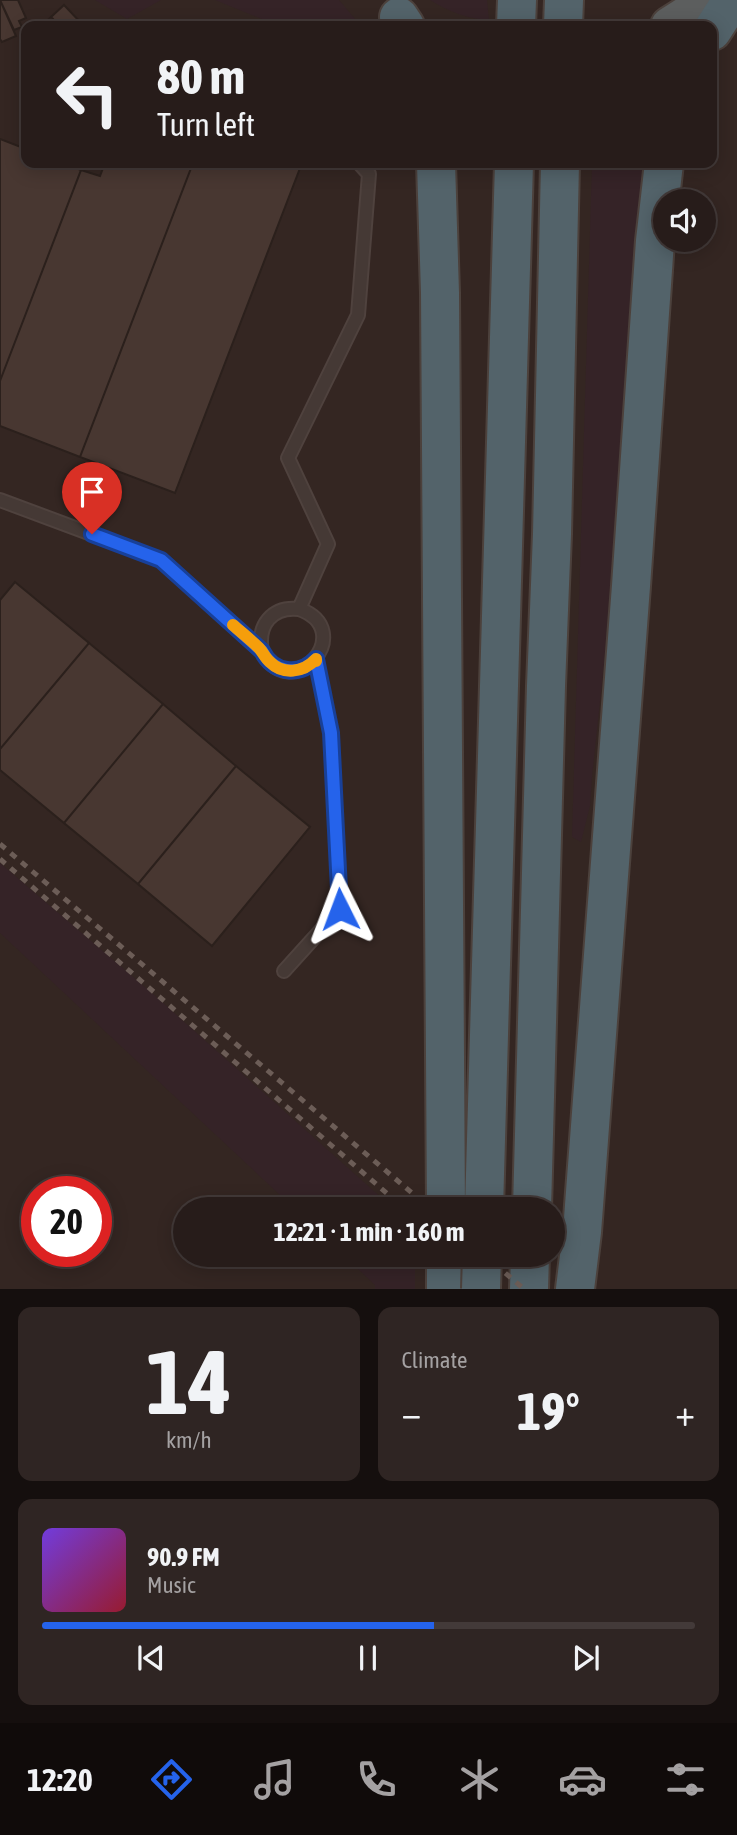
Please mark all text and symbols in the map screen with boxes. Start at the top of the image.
text: 80 m [157,48,245,104]
icon: left [42,49,133,140]
text: Turn left [157,106,255,143]
map controls [653,189,716,252]
button: sound [653,189,716,252]
pin [62,462,122,534]
icon: arrive [73,473,111,511]
position arrow [303,872,377,946]
speed limit sign: 20 [21,1176,112,1267]
text: 12:21 · 1 min · 160 m [274,1217,464,1247]
text: 14 [146,1329,232,1433]
text: Climate [402,1347,467,1373]
text: 19° [517,1381,580,1441]
text: − [402,1391,421,1434]
text: + [675,1391,695,1434]
text: km/h [166,1427,212,1453]
text: 90.9 FM [147,1542,220,1572]
text: Music [147,1572,195,1598]
icon: previous [132,1639,170,1677]
icon: pause [349,1639,387,1677]
icon: next [567,1639,605,1677]
icon: directions [147,1755,196,1804]
icon: music [250,1755,299,1804]
icon: phone [352,1755,401,1804]
icon: climate [455,1755,504,1804]
icon: car [558,1755,607,1804]
icon: filters [661,1755,710,1804]
text: 12:20 [27,1761,93,1798]

